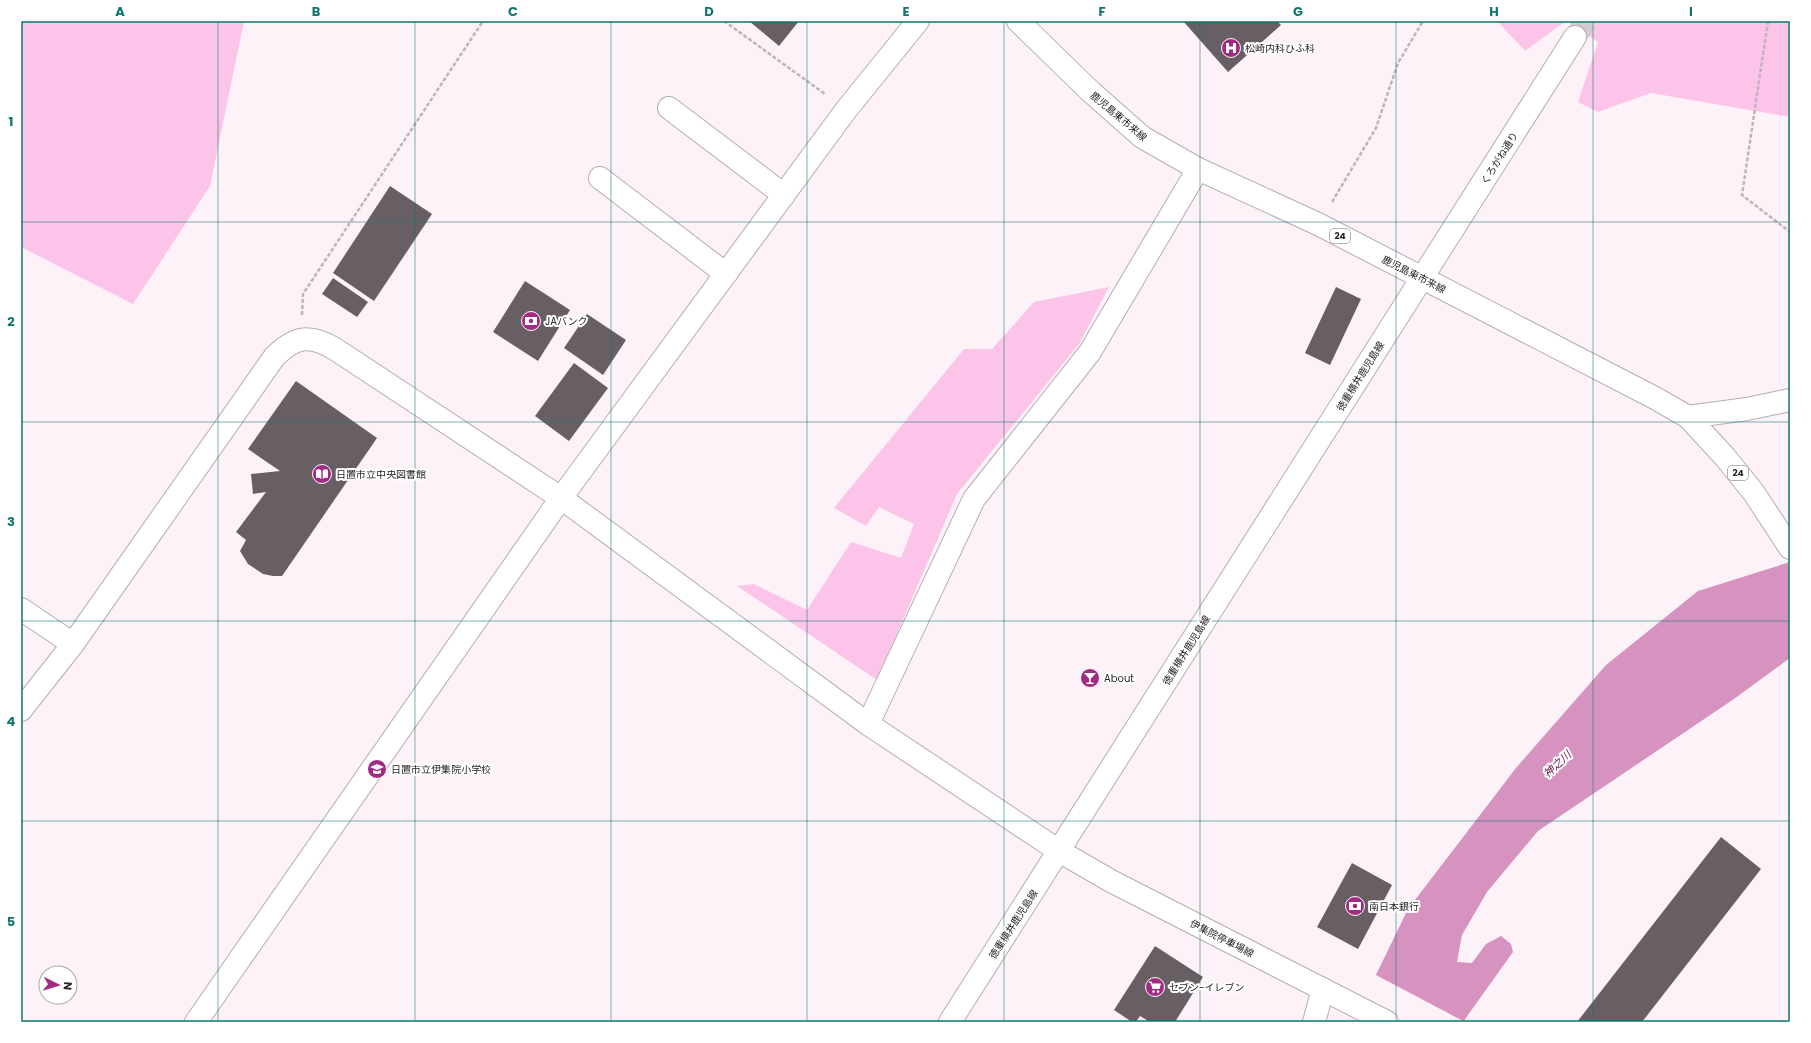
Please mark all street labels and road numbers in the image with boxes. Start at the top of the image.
street label: 鹿児島東市来線 [1087,88,1150,145]
street label: くろがね通り [1477,129,1522,188]
road number: 24 [1330,229,1350,243]
street label: 鹿児島東市来線 [1379,252,1448,297]
street label: 徳重横井鹿児島線 [1333,338,1388,414]
road number: 24 [1728,466,1748,480]
street label: 徳重横井鹿児島線 [1159,612,1214,688]
street label: 徳重横井鹿児島線 [985,887,1041,962]
street label: 伊集院停車場線 [1187,916,1256,961]

